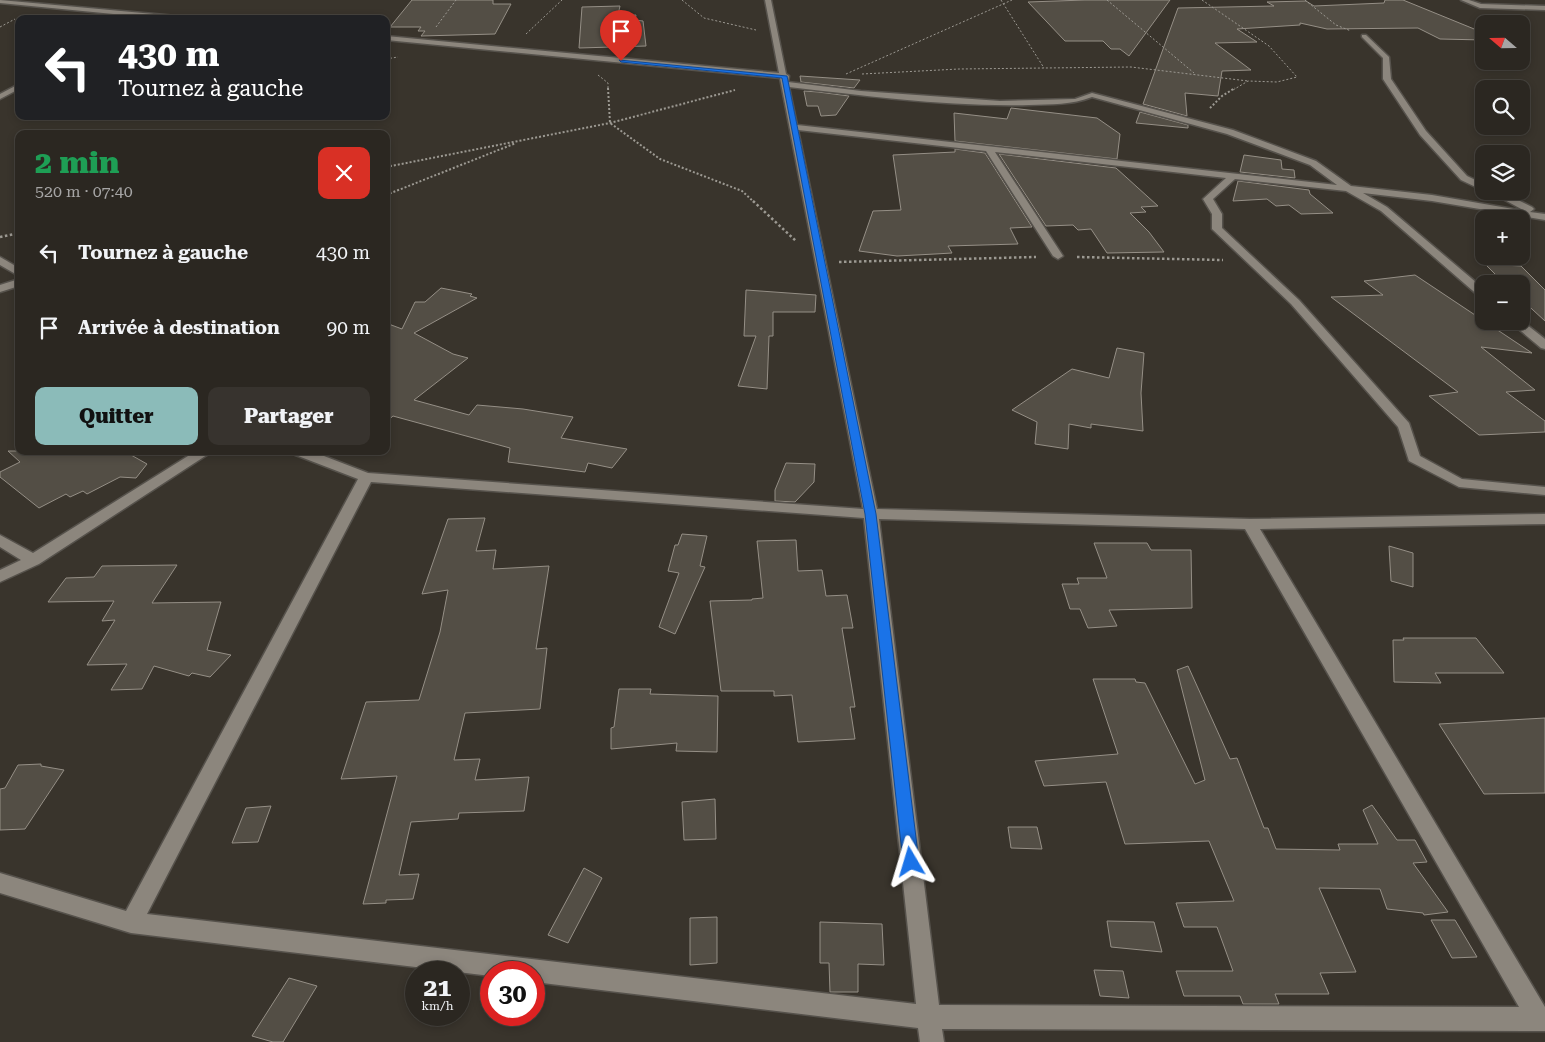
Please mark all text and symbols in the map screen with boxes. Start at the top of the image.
pin [600,10,642,61]
north arrow [1475,15,1530,70]
map controls [1475,15,1530,330]
icon: arrive [607,17,635,45]
text: 430 m [118,34,219,75]
icon: left [35,35,100,100]
text: Tournez à gauche [118,76,303,101]
button: search [1475,80,1530,135]
text: 2 min [35,145,119,180]
button: layers [1475,145,1530,200]
button: close [318,147,370,199]
text: 520 m · 07:40 [35,182,133,201]
button: + [1475,210,1530,265]
icon: left [35,239,63,267]
text: Tournez à gauche [78,241,248,264]
text: 430 m [316,241,370,264]
button: − [1475,275,1530,330]
icon: arrive [35,314,63,342]
text: Arrivée à destination [78,316,280,339]
text: 90 m [327,316,370,339]
button: Quitter [35,387,198,445]
button: Partager [208,387,370,445]
position arrow [884,835,936,887]
speed limit sign: 30 [480,961,545,1026]
text: 21 [423,973,452,1002]
text: km/h [421,999,454,1013]

